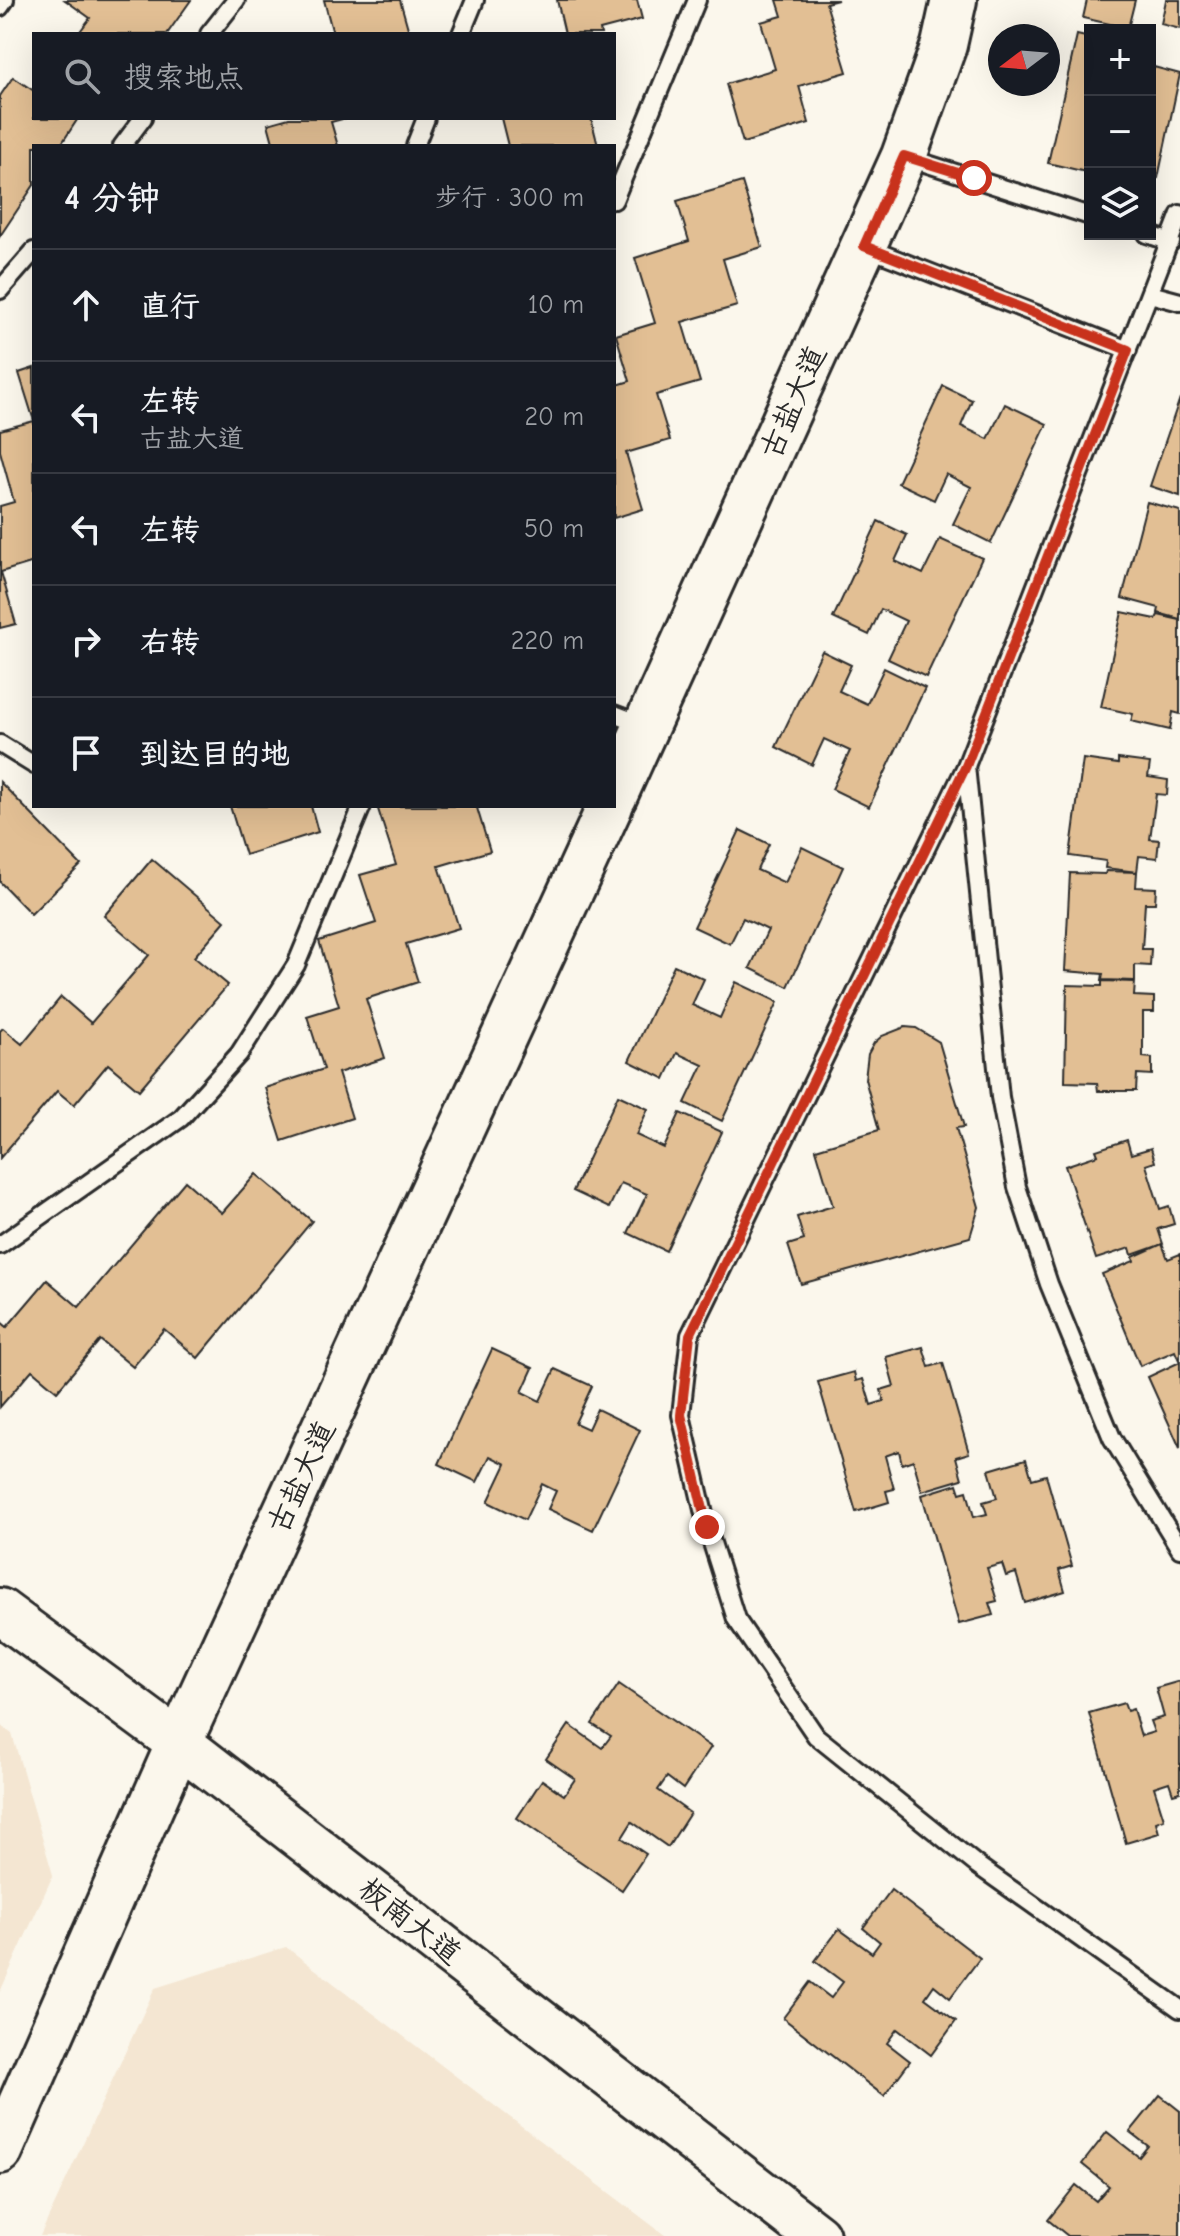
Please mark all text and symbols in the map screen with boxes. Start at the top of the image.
north arrow [988,24,1060,96]
map controls [1084,24,1156,240]
button: + [1084,24,1156,96]
search box [32,32,616,120]
icon: search [60,54,104,98]
text: 搜索地点 [124,60,244,95]
button: − [1084,96,1156,168]
route start [956,160,992,196]
button: layers [1084,168,1156,240]
text: 4 分钟 [64,178,160,218]
text: 步行 · 300 m [435,183,584,213]
icon: ahead [64,283,108,327]
text: 直行 [140,289,200,324]
text: 10 m [528,290,584,320]
street label: 古盐大道 [753,340,834,464]
text: 左转 [140,384,200,419]
icon: left [64,395,108,439]
text: 20 m [524,402,584,432]
text: 古盐大道 [140,424,244,454]
icon: left [64,507,108,551]
text: 左转 [140,513,200,548]
text: 50 m [524,514,584,544]
icon: right [64,619,108,663]
text: 右转 [140,625,200,660]
text: 220 m [511,626,584,656]
icon: arrive [64,731,108,775]
text: 到达目的地 [140,737,290,772]
street label: 古盐大道 [260,1415,343,1539]
route end [689,1509,725,1545]
street label: 板南大道 [352,1871,468,1972]

